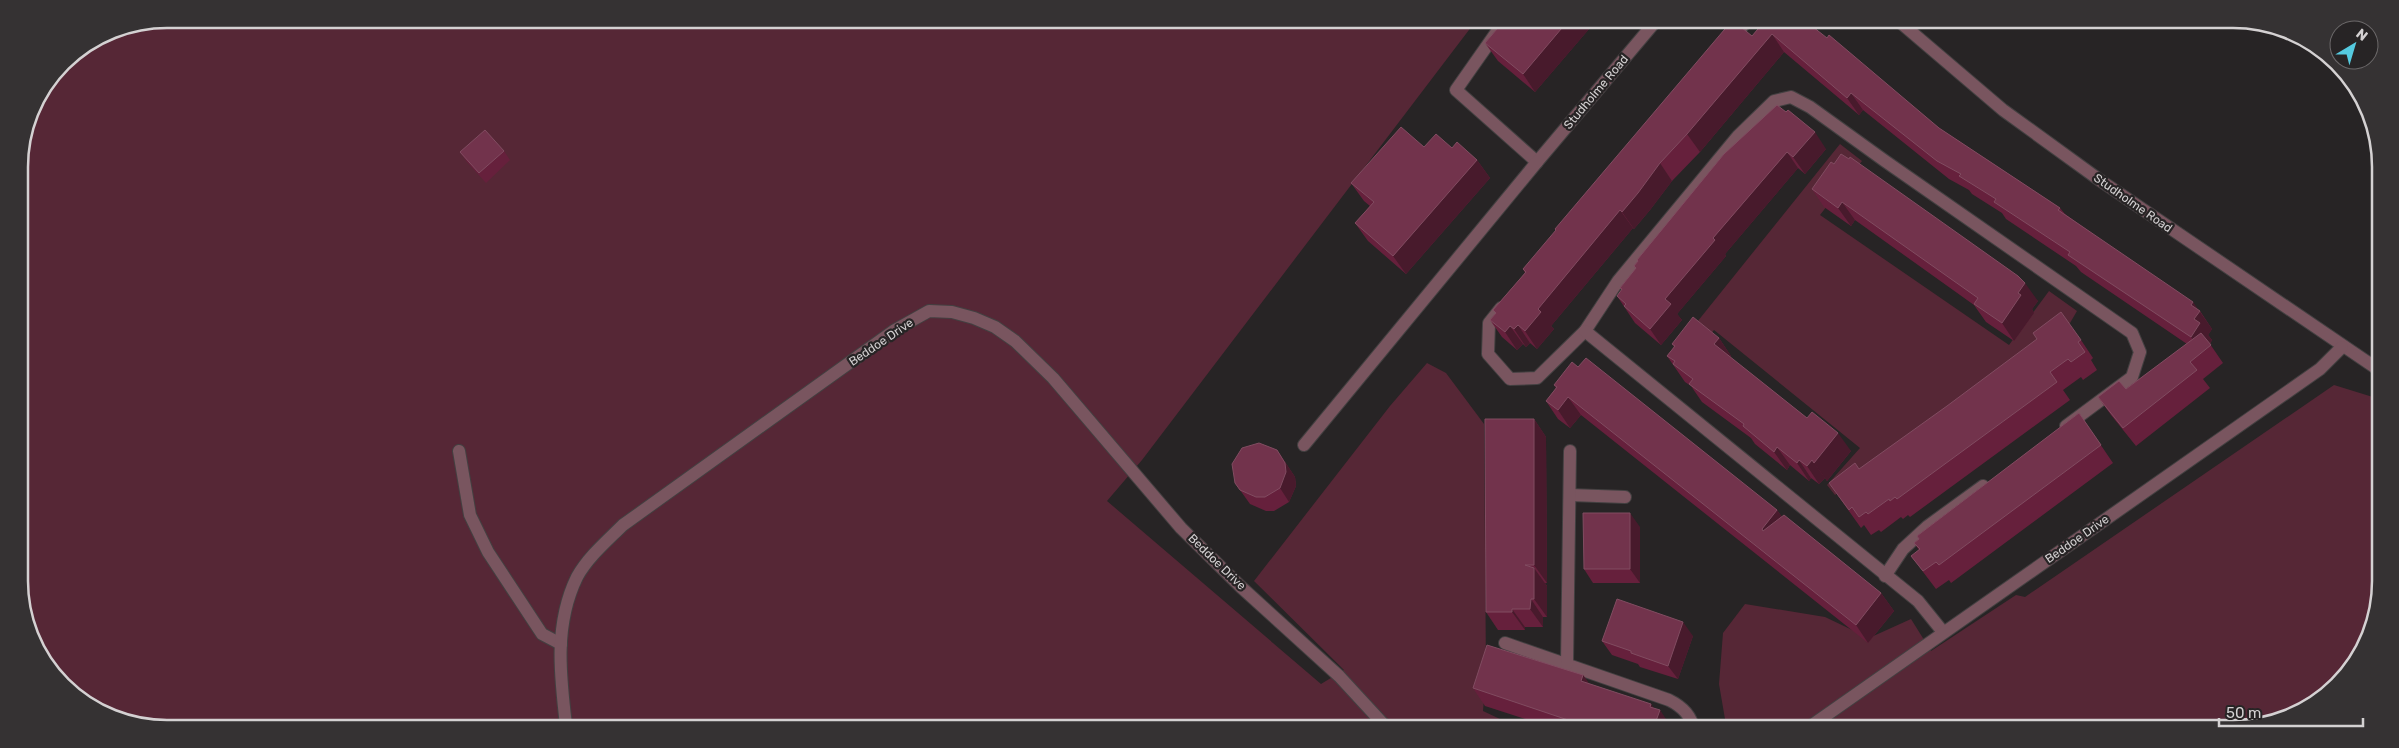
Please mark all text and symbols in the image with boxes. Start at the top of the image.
north arrow [2329,20,2379,70]
text: N [2352,25,2371,45]
street label: Studholme Road [1561,52,1631,132]
street label: Studholme Road [2091,171,2175,235]
street label: Beddoe Drive [846,315,916,369]
street label: Beddoe Drive [2042,512,2112,566]
street label: Beddoe Drive [1185,531,1249,593]
scale bar [2219,696,2363,728]
text: 50 m [2226,704,2261,722]

